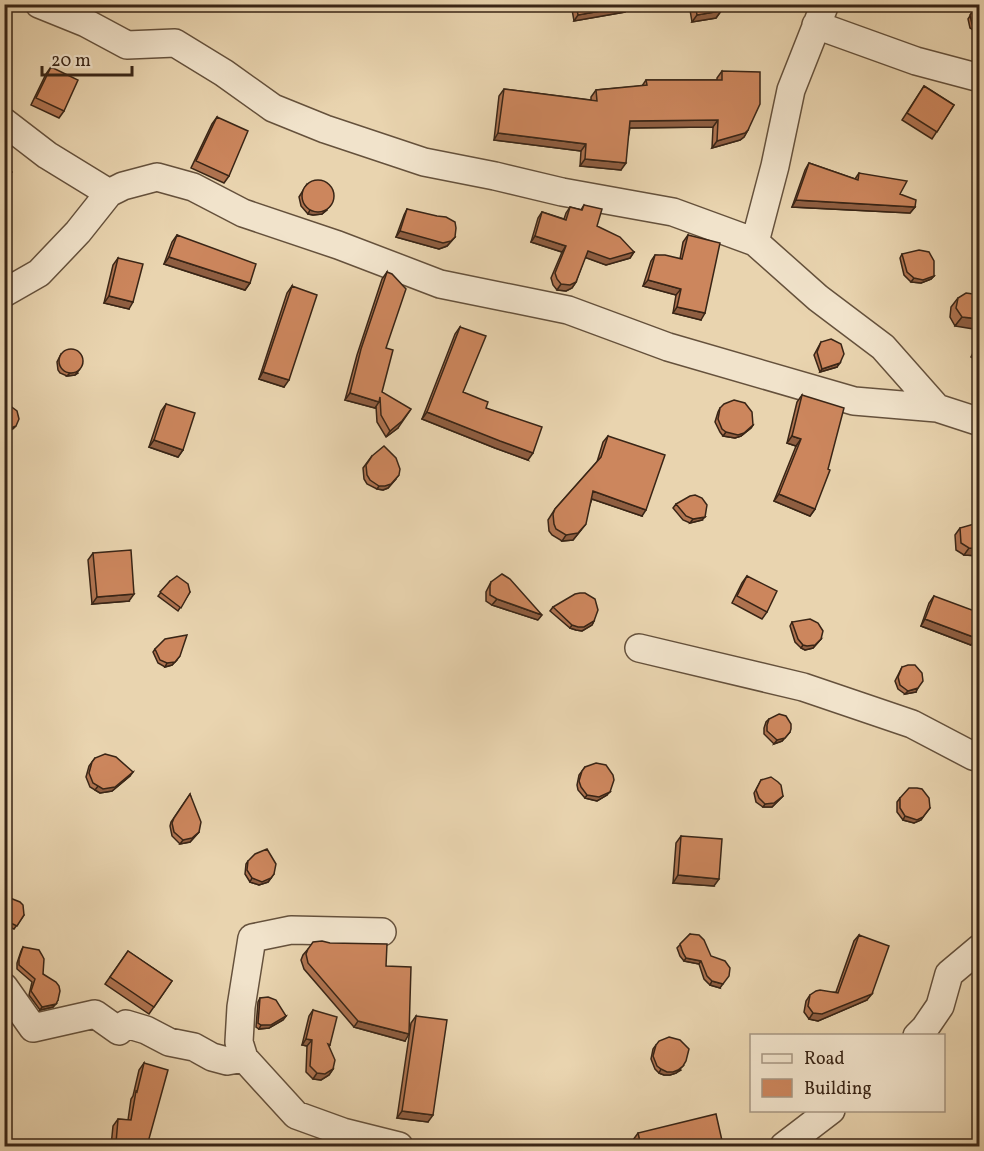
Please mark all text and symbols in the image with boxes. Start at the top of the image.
scale bar [42,39,132,77]
text: 20 m [51,49,91,74]
legend [750,1034,945,1112]
text: Road [804,1047,845,1072]
text: Building [804,1077,872,1102]

